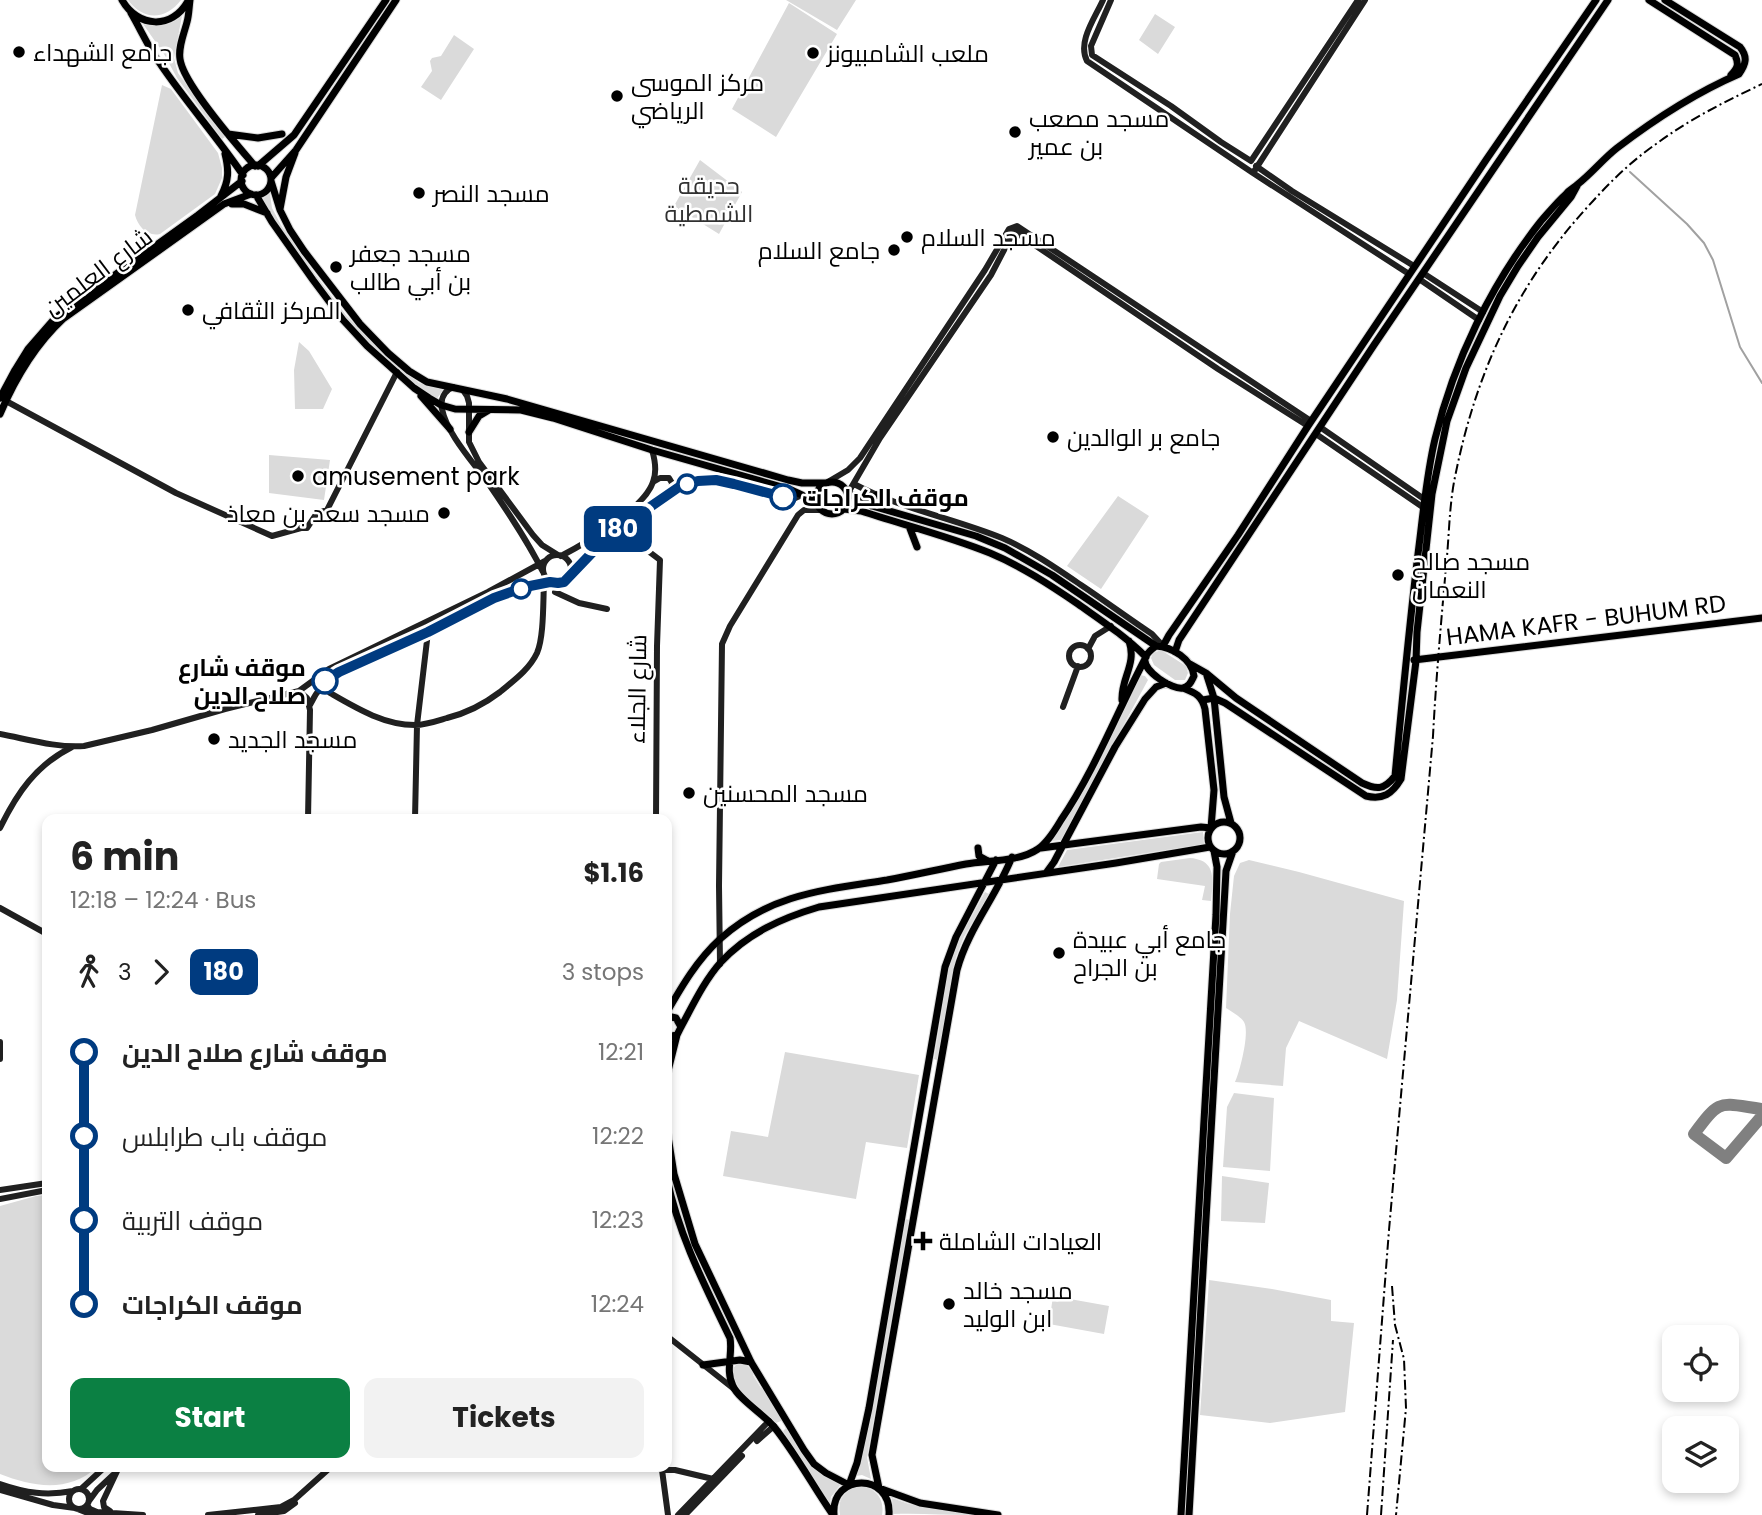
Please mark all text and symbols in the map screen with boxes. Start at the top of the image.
place label: جامع الشهداء [33,36,172,69]
place label: ملعب الشامبيونز [825,37,989,70]
marker: جامع الشهداء [11,44,27,60]
marker: ملعب الشامبيونز [805,45,821,61]
place label: مركز الموسى الرياضي [631,66,764,129]
marker: مركز الموسى الرياضي [609,88,625,104]
place label: مسجد مصعب بن عمير [1027,102,1170,163]
marker: مسجد مصعب بن عمير [1007,124,1023,140]
park label: حديقة الشمطية [665,169,753,230]
place label: مسجد النصر [431,177,550,210]
marker: مسجد النصر [411,185,427,201]
street label: شارع العلمين [37,220,159,324]
place label: مسجد السلام [921,221,1056,254]
marker: مسجد السلام [899,229,915,245]
place label: جامع السلام [758,234,880,267]
place label: مسجد جعفر بن أبي طالب [348,237,471,301]
marker: جامع السلام [886,242,902,258]
marker: مسجد جعفر بن أبي طالب [328,259,344,275]
place label: المركز الثقافي [202,294,341,330]
marker: المركز الثقافي [180,302,196,318]
place label: جامع بر الوالدين [1067,421,1220,454]
marker: جامع بر الوالدين [1045,429,1061,445]
place label: amusement park [312,460,520,493]
marker: amusement park [290,468,306,484]
unlabelled marker [677,474,697,494]
place label: موقف الكراجات [802,481,969,514]
marker: موقف الكراجات [770,484,796,510]
place label: مسجد سعد بن معاذ [227,497,430,530]
marker: مسجد سعد بن معاذ [436,505,452,521]
line badge: 180 [578,506,658,552]
text: 180 [598,512,638,545]
place label: مسجد صالح النعمان [1412,545,1530,606]
marker: مسجد صالح النعمان [1390,567,1406,583]
unlabelled marker [511,579,531,599]
street label: HAMA KAFR - BUHUM RD [1444,586,1728,654]
street label: شارع الجلاء [620,634,654,744]
place label: موقف شارع صلاح الدين [178,651,306,712]
marker: موقف شارع صلاح الدين [312,668,338,694]
place label: مسجد الجديد [228,723,357,756]
marker: مسجد الجديد [206,731,222,747]
place label: مسجد المحسنين [703,777,868,810]
marker: مسجد المحسنين [681,785,697,801]
text: 6 min [70,830,179,883]
text: $1.16 [583,855,644,891]
text: 12:18 – 12:24 · Bus [70,884,256,916]
place label: جامع أبي عبيدة بن الجراح [1073,923,1226,984]
marker: جامع أبي عبيدة بن الجراح [1051,945,1067,961]
icon: walk [70,953,108,991]
icon: forward [142,953,180,991]
text: 180 [204,955,244,988]
text: 3 [118,956,132,988]
text: 3 stops [562,956,644,988]
text: موقف شارع صلاح الدين [122,1035,388,1071]
text: 12:21 [598,1036,644,1068]
text: موقف باب طرابلس [122,1119,327,1155]
text: 12:22 [592,1120,644,1152]
text: موقف التربية [122,1203,263,1239]
text: 12:23 [592,1204,644,1236]
place label: العيادات الشاملة [939,1225,1102,1258]
marker: العيادات الشاملة [913,1231,933,1251]
place label: مسجد خالد ابن الوليد [963,1274,1073,1335]
text: موقف الكراجات [122,1287,303,1323]
text: 12:24 [591,1288,644,1320]
marker: مسجد خالد ابن الوليد [941,1296,957,1312]
map controls [1662,1325,1739,1493]
button: locate [1662,1325,1739,1402]
button: Start [70,1378,350,1458]
button: Tickets [364,1378,644,1458]
button: layers [1662,1416,1739,1493]

